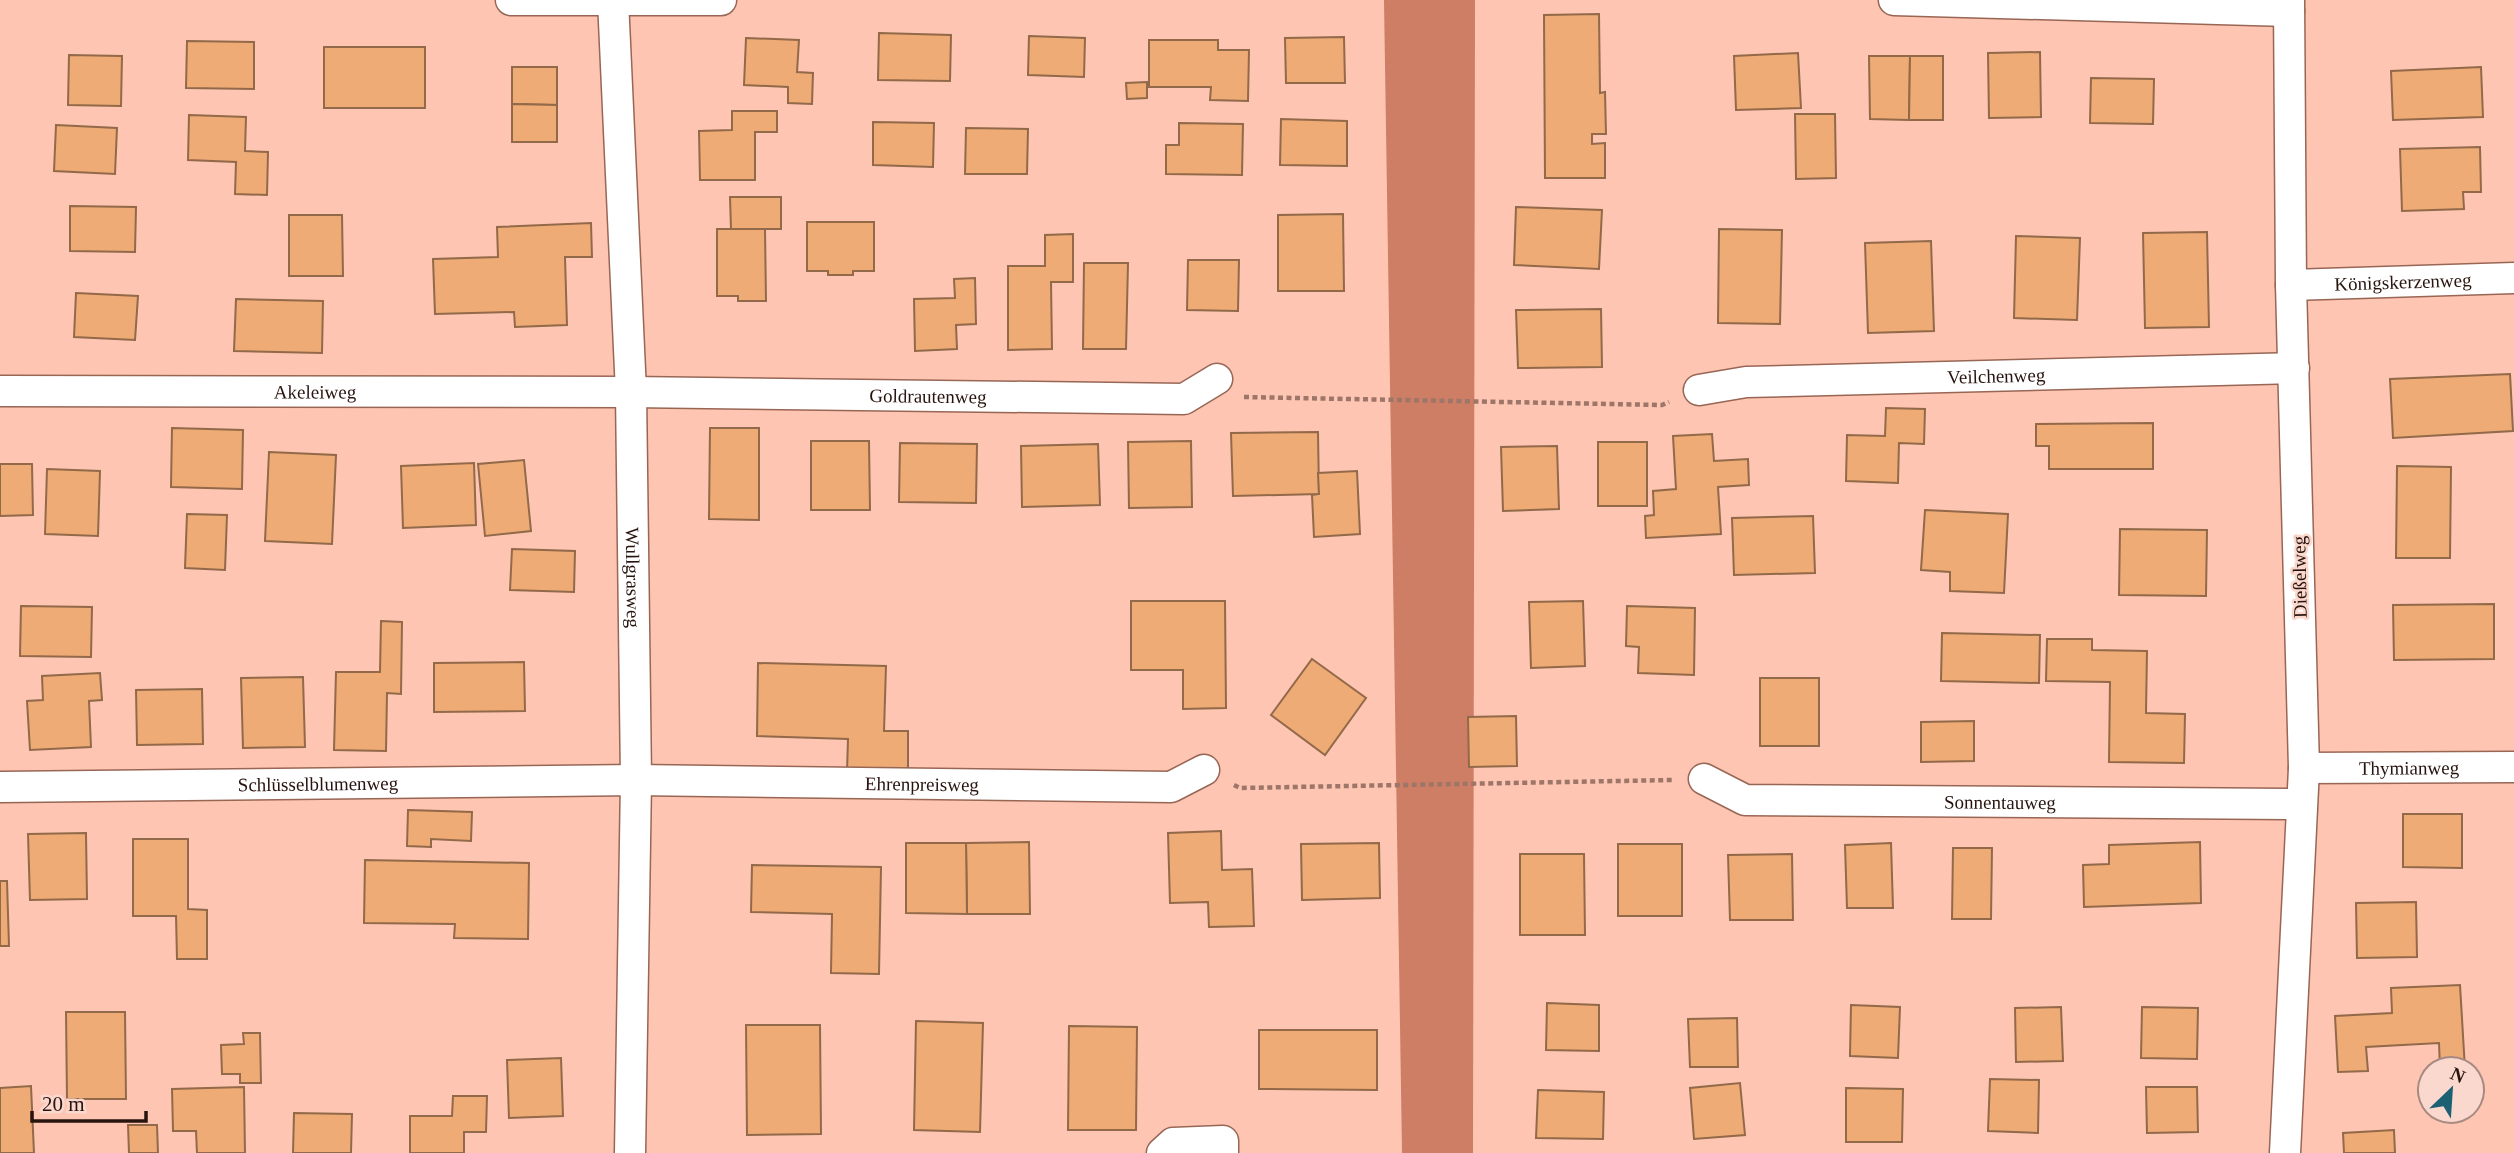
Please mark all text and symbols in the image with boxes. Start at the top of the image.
street label: Königskerzenweg [2334,269,2472,295]
street label: Veilchenweg [1947,364,2046,388]
street label: Akeleiweg [274,381,357,403]
street label: Goldrautenweg [869,385,987,408]
street label: Wullgrasweg [622,527,644,629]
street label: Dießelweg [2288,535,2311,618]
street label: Thymianweg [2359,757,2460,779]
street label: Schlüsselblumenweg [238,773,399,795]
street label: Ehrenpreisweg [865,773,980,795]
street label: Sonnentauweg [1944,791,2056,813]
north arrow [2416,1055,2486,1125]
text: N [2447,1063,2469,1088]
scale bar [32,1080,145,1124]
text: 20 m [42,1092,85,1116]

